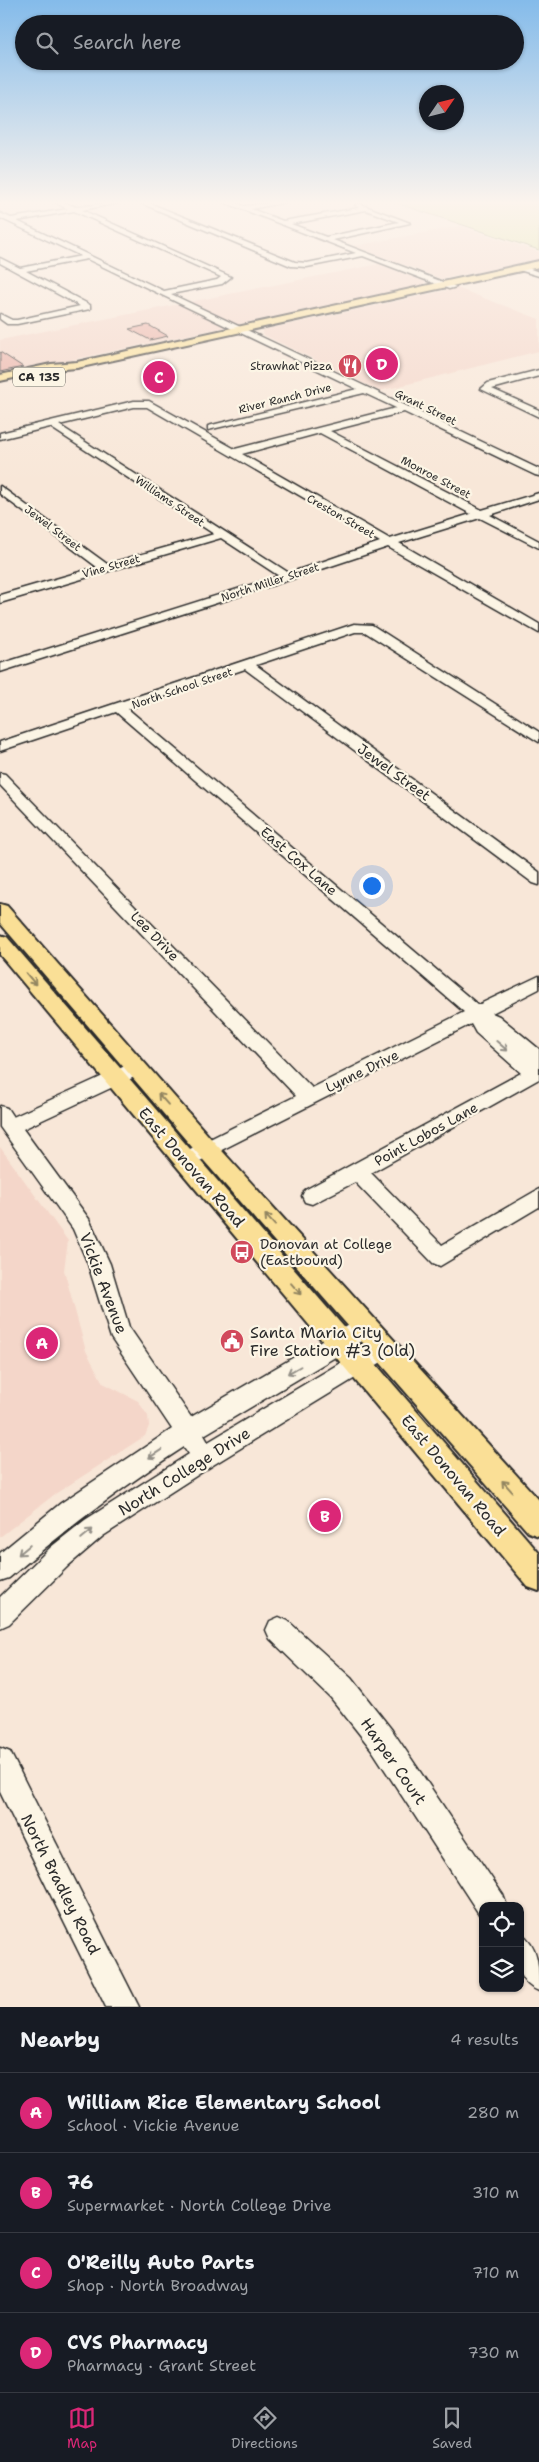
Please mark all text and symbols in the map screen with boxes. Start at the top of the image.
search box [15,15,524,70]
icon: search [33,29,61,57]
text: Search here [73,30,182,55]
north arrow [419,85,464,130]
pin: D [366,345,398,383]
restaurant icon: Strawhat Pizza [337,353,363,379]
pin: C [143,358,175,396]
place label: Strawhat Pizza [250,359,332,374]
road number: CA 135 [13,368,65,387]
street label: River Ranch Drive [237,380,333,417]
street label: Grant Street [392,386,459,429]
street label: Monroe Street [398,453,474,502]
street label: Williams Street [132,473,208,530]
street label: Creston Street [304,491,378,542]
street label: Jewel Street [21,502,84,555]
street label: Vine Street [81,551,142,582]
street label: North Miller Street [219,559,321,605]
street label: North School Street [130,664,235,713]
street label: Jewel Street [354,739,434,805]
street label: East Cox Lane [257,823,341,899]
your location [359,873,385,899]
street label: Lee Drive [127,907,183,965]
one-way arrow [26,972,37,985]
one-way arrow [495,1040,508,1051]
street label: Lynne Drive [322,1046,402,1096]
one-way arrow [157,1092,169,1105]
street label: Point Lobos Lane [371,1098,481,1170]
street label: East Donovan Road [134,1103,250,1232]
one-way arrow [265,1214,276,1227]
street label: Vickie Avenue [75,1230,132,1337]
place label: Donovan at College (Eastbound) [260,1235,392,1269]
bus stop icon: Donovan at College (Eastbound) [229,1239,255,1265]
one-way arrow [290,1282,302,1295]
place label: Santa Maria City Fire Station #3 (Old) [250,1322,415,1361]
pin: A [26,1324,58,1362]
public building icon: Santa Maria City Fire Station #3 (Old) [219,1328,245,1354]
one-way arrow [287,1365,301,1375]
street label: East Donovan Road [397,1410,511,1541]
street label: North College Drive [114,1422,254,1521]
one-way arrow [148,1449,162,1459]
one-way arrow [501,1479,512,1492]
pin: B [309,1497,341,1535]
one-way arrow [80,1529,93,1540]
one-way arrow [17,1544,30,1555]
street label: Harper Court [356,1714,431,1809]
street label: North Bradley Road [16,1810,105,1958]
map controls [479,1902,524,1992]
button: locate [479,1902,524,1947]
button: layers [479,1947,524,1992]
text: Nearby [20,2026,100,2054]
text: 4 results [450,2029,519,2050]
text: William Rice Elementary School [67,2090,381,2115]
text: A [30,2102,42,2123]
text: 280 m [467,2102,519,2123]
text: School · Vickie Avenue [67,2115,240,2136]
text: 76 [67,2170,93,2195]
text: B [31,2182,41,2203]
text: 310 m [472,2182,519,2203]
text: Supermarket · North College Drive [67,2195,332,2216]
text: O'Reilly Auto Parts [67,2250,254,2275]
text: C [31,2262,41,2283]
text: 710 m [472,2262,519,2283]
text: Shop · North Broadway [67,2275,249,2296]
text: CVS Pharmacy [67,2330,208,2355]
text: D [30,2342,42,2363]
text: 730 m [468,2342,519,2363]
text: Pharmacy · Grant Street [67,2355,256,2376]
tab: Map [67,2404,97,2452]
tab: Directions [231,2404,298,2452]
tab: Saved [432,2404,472,2452]

